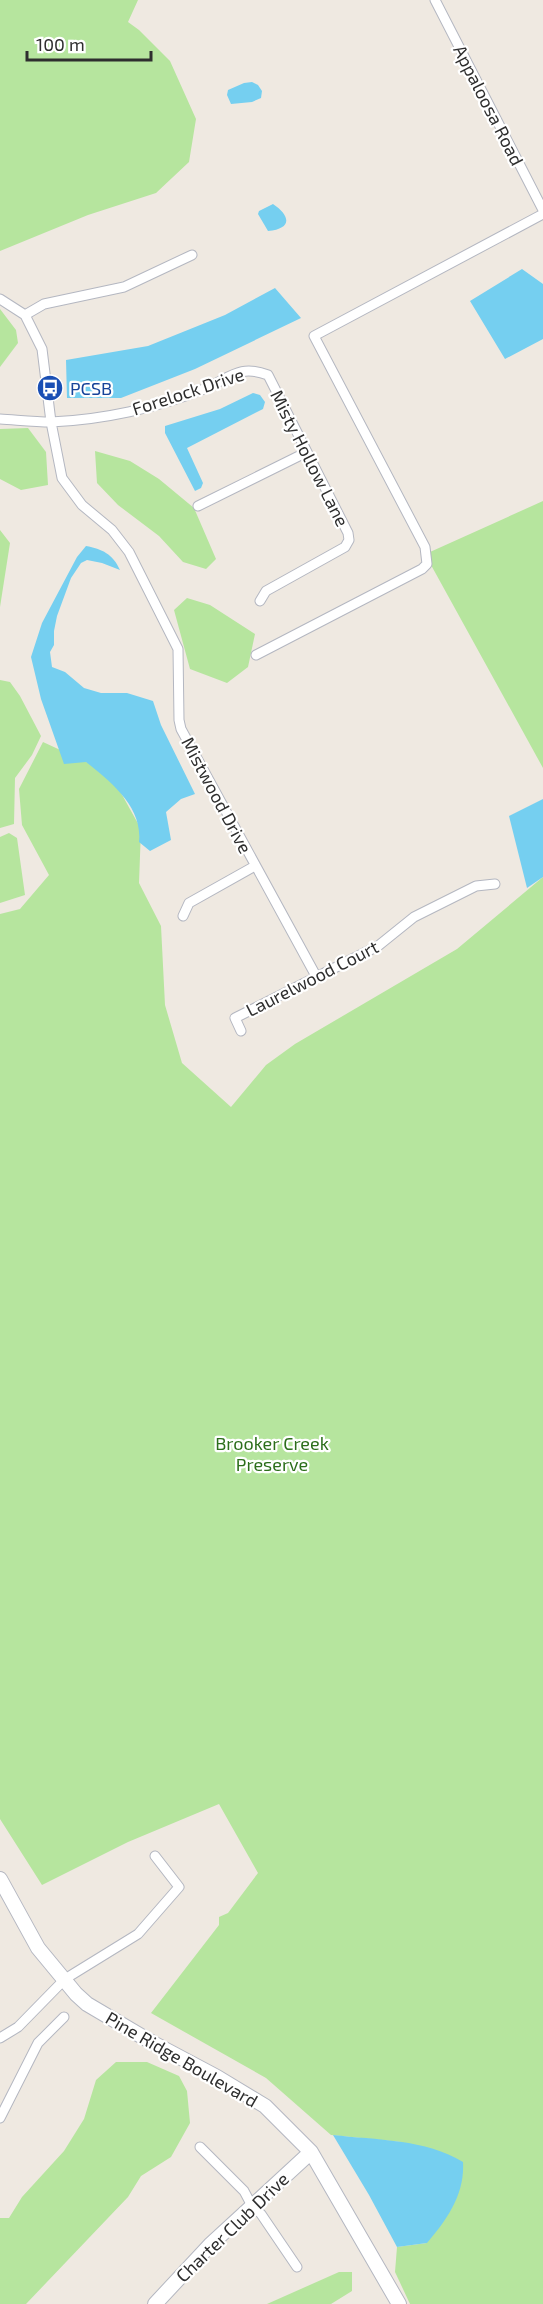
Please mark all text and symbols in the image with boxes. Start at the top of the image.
scale bar [27,24,152,62]
text: 100 m [36,33,85,55]
street label: Appaloosa Road [449,41,529,169]
street label: Forelock Drive [129,363,247,419]
bus stop icon: PCSB [35,373,65,403]
place label: PCSB [70,377,112,399]
street label: Misty Hollow Lane [266,386,354,530]
street label: Mistwood Drive [177,733,257,857]
street label: Laurelwood Court [242,935,382,1021]
park label: Brooker Creek Preserve [215,1432,329,1475]
street label: Pine Ridge Boulevard [102,2006,262,2112]
street label: Charter Club Drive [171,2168,293,2286]

